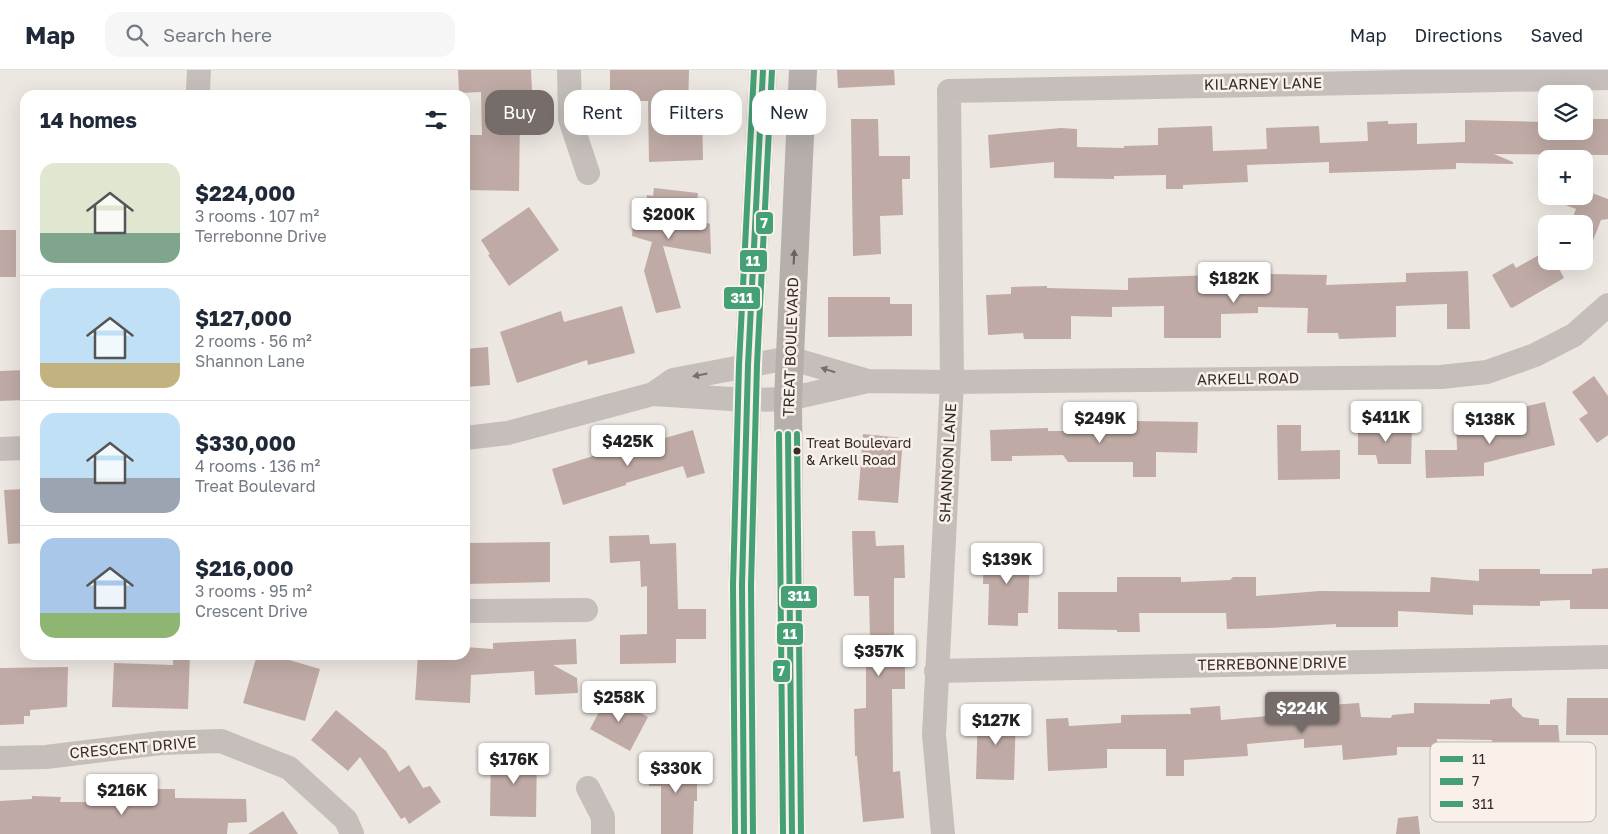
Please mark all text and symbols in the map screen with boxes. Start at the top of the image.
search box [105,12,455,57]
text: Map [25,20,75,49]
icon: search [123,21,151,49]
text: Search here [163,23,272,46]
text: Map [1350,24,1386,46]
text: Directions [1414,24,1502,46]
text: Saved [1530,24,1583,46]
street label: KILARNEY LANE [1204,73,1322,93]
map controls [1538,85,1593,270]
button: layers [1538,85,1593,140]
chip: Buy [485,90,554,135]
chip: Rent [564,90,641,135]
chip: Filters [651,90,742,135]
chip: New [752,90,826,135]
icon: filters [422,106,450,134]
text: 14 homes [40,107,137,133]
button: + [1538,150,1593,205]
text: $224,000 [195,180,296,206]
icon: home [80,183,140,243]
pin: $200K [634,198,704,240]
text: $200K [643,204,695,224]
text: 3 rooms · 107 m² [195,206,319,226]
line badge: 7 [755,211,774,235]
text: 7 [760,214,768,231]
button: − [1538,215,1593,270]
text: Terrebonne Drive [195,226,326,246]
one-way arrow [790,248,798,264]
line badge: 11 [739,249,768,273]
text: 11 [746,252,760,269]
pin: $182K [1199,262,1269,304]
text: $182K [1209,268,1259,288]
street label: TREAT BOULEVARD [779,277,801,417]
line badge: 311 [723,286,761,310]
text: 311 [731,289,753,306]
text: $127,000 [195,305,292,331]
icon: home [80,308,140,368]
text: 2 rooms · 56 m² [195,331,312,351]
text: Shannon Lane [195,351,305,371]
one-way arrow [821,365,836,373]
street label: ARKELL ROAD [1197,368,1299,388]
one-way arrow [693,371,708,379]
pin: $411K [1351,400,1421,443]
pin: $249K [1065,402,1135,444]
pin: $138K [1455,402,1525,445]
street label: SHANNON LANE [935,403,959,523]
text: $411K [1362,407,1410,427]
text: $249K [1074,408,1126,428]
text: $138K [1465,409,1515,429]
pin: $425K [593,424,663,467]
text: $330,000 [195,430,296,456]
text: $425K [602,431,654,451]
icon: home [80,433,140,493]
place label: Treat Boulevard & Arkell Road [806,434,911,468]
marker: Treat Boulevard & Arkell Road [792,446,802,456]
text: 4 rooms · 136 m² [195,456,320,476]
text: Treat Boulevard [195,476,315,496]
pin: $139K [972,542,1042,585]
text: $139K [982,549,1032,569]
text: $216,000 [195,555,294,581]
icon: home [80,558,140,618]
text: 3 rooms · 95 m² [195,581,312,601]
line badge: 311 [780,585,818,609]
text: 311 [788,587,810,604]
text: Crescent Drive [195,601,307,621]
line badge: 11 [776,622,804,646]
text: 11 [783,625,797,642]
pin: $357K [844,634,914,677]
text: $357K [854,641,904,661]
street label: TERREBONNE DRIVE [1197,653,1347,673]
line badge: 7 [772,659,791,683]
text: 7 [777,662,785,679]
pin: $258K [584,680,654,723]
text: $258K [593,687,645,707]
pin: $224K [1267,692,1337,734]
text: $224K [1276,698,1328,718]
pin: $127K [961,704,1031,746]
text: $127K [971,710,1021,730]
street label: CRESCENT DRIVE [69,732,197,762]
pin: $176K [479,742,549,785]
legend [1430,742,1596,822]
text: $176K [489,749,539,769]
text: 11 [1472,750,1486,767]
pin: $330K [641,752,711,794]
text: $330K [650,758,702,778]
text: 7 [1472,772,1479,789]
pin: $216K [87,774,157,816]
text: $216K [97,780,147,800]
text: 311 [1472,795,1494,812]

